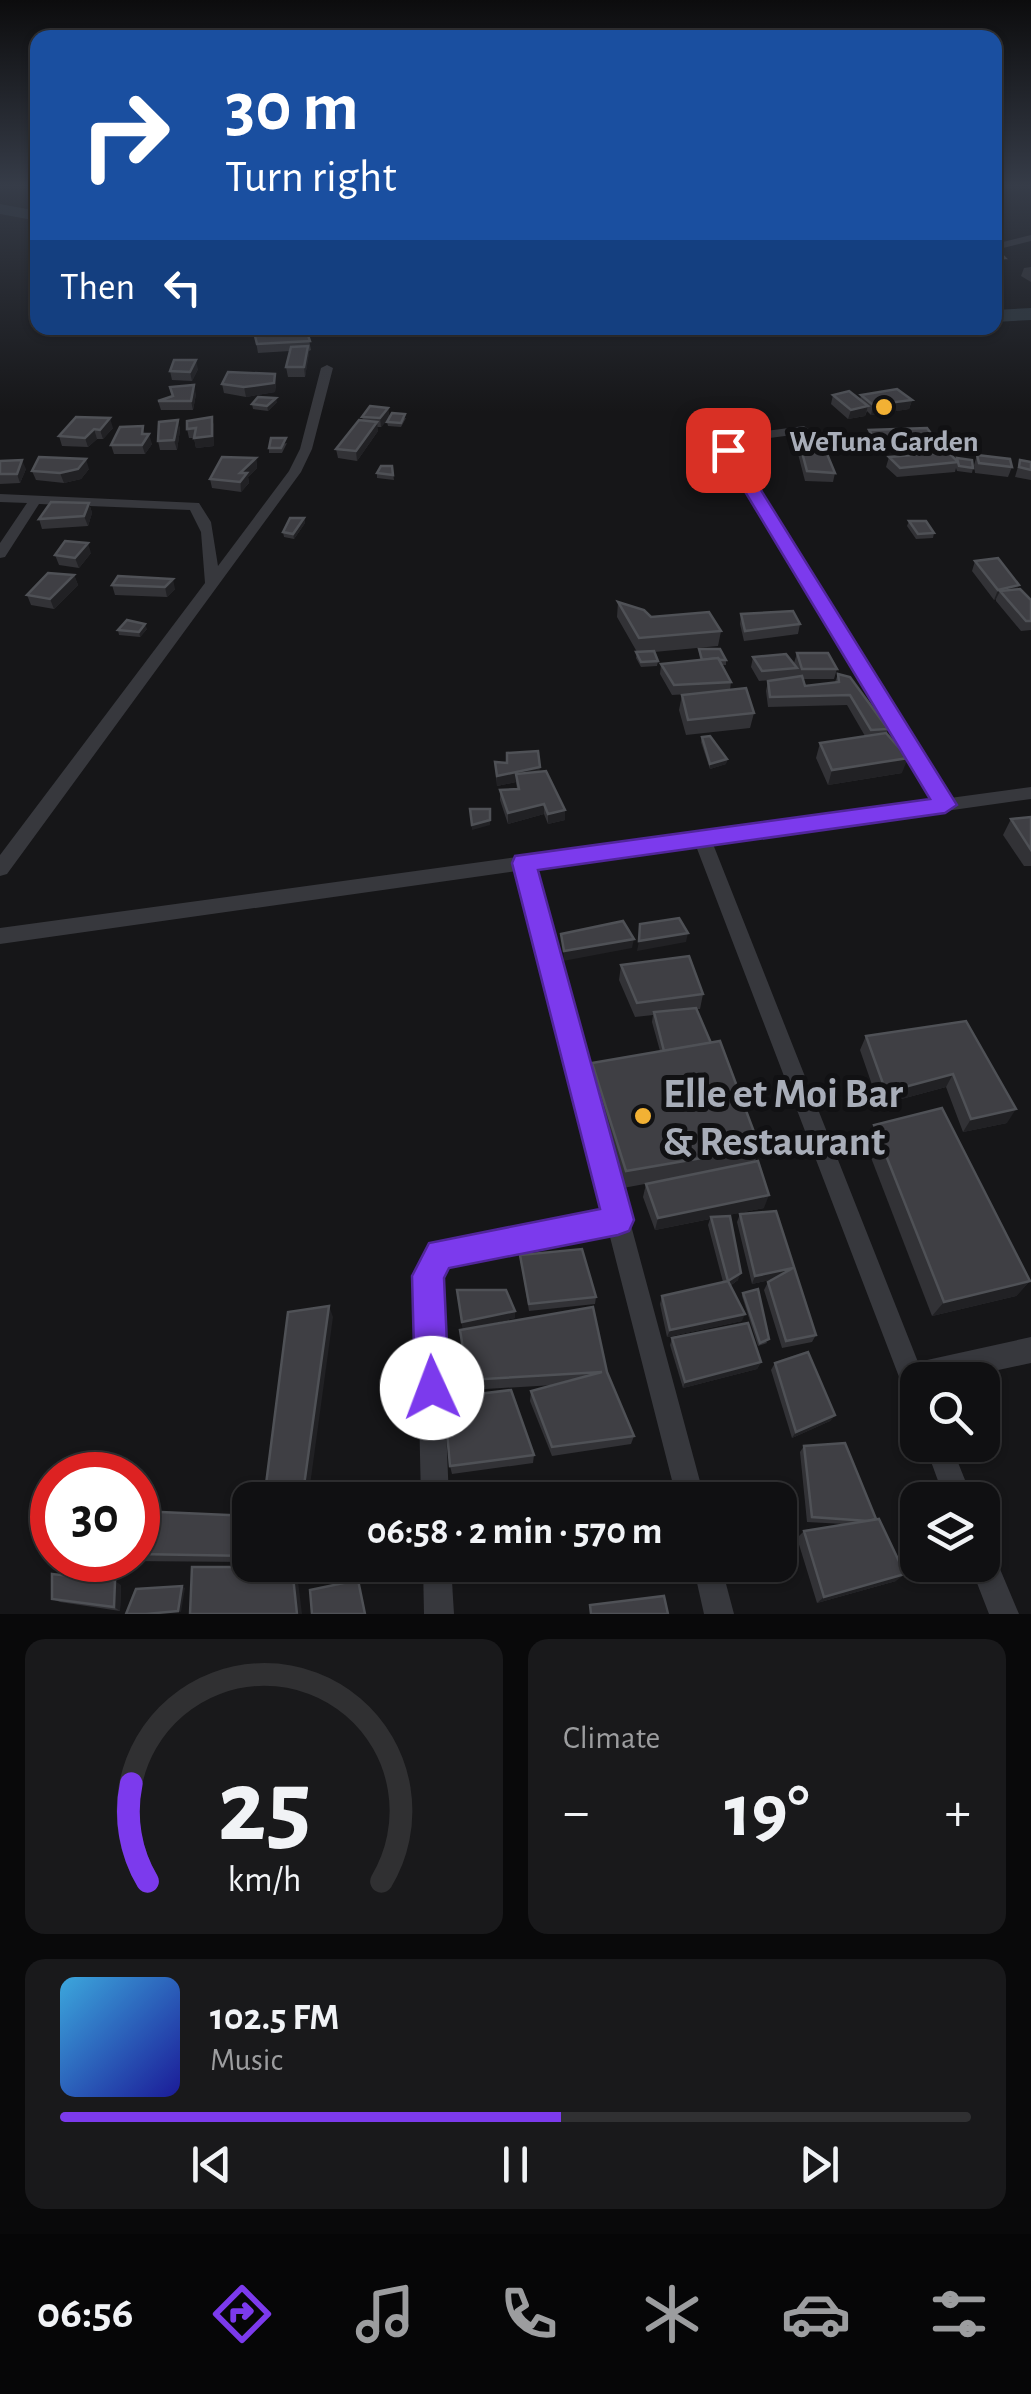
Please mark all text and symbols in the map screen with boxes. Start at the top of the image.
icon: right [60,70,190,200]
text: 30 m [225,73,359,143]
text: Turn right [225,155,397,200]
icon: left [155,260,210,315]
text: Then [60,269,135,307]
marker: WeTuna Garden [873,396,895,418]
pin [686,408,771,493]
icon: arrive [701,423,756,478]
place label: WeTuna Garden [789,427,979,457]
place label: Elle et Moi Bar & Restaurant [663,1073,903,1163]
marker: Elle et Moi Bar & Restaurant [632,1105,654,1127]
position arrow [380,1336,484,1440]
map controls [900,1362,1000,1582]
button: search [900,1362,1000,1462]
speed limit sign: 30 [30,1452,160,1582]
button: layers [900,1482,1000,1582]
text: 06:58 · 2 min · 570 m [367,1513,662,1551]
text: Climate [563,1722,660,1754]
text: 25 [217,1756,311,1860]
text: 19° [724,1775,810,1850]
text: − [563,1785,589,1840]
text: + [945,1785,971,1840]
text: km/h [227,1862,301,1898]
text: 102.5 FM [210,1999,339,2037]
text: Music [210,2044,283,2076]
icon: previous [184,2137,239,2192]
icon: pause [488,2137,543,2192]
icon: next [792,2137,847,2192]
icon: directions [207,2279,277,2349]
icon: music [350,2279,420,2349]
icon: phone [494,2279,564,2349]
icon: climate [637,2279,707,2349]
icon: car [781,2279,851,2349]
icon: filters [924,2279,994,2349]
text: 06:56 [37,2291,133,2336]

